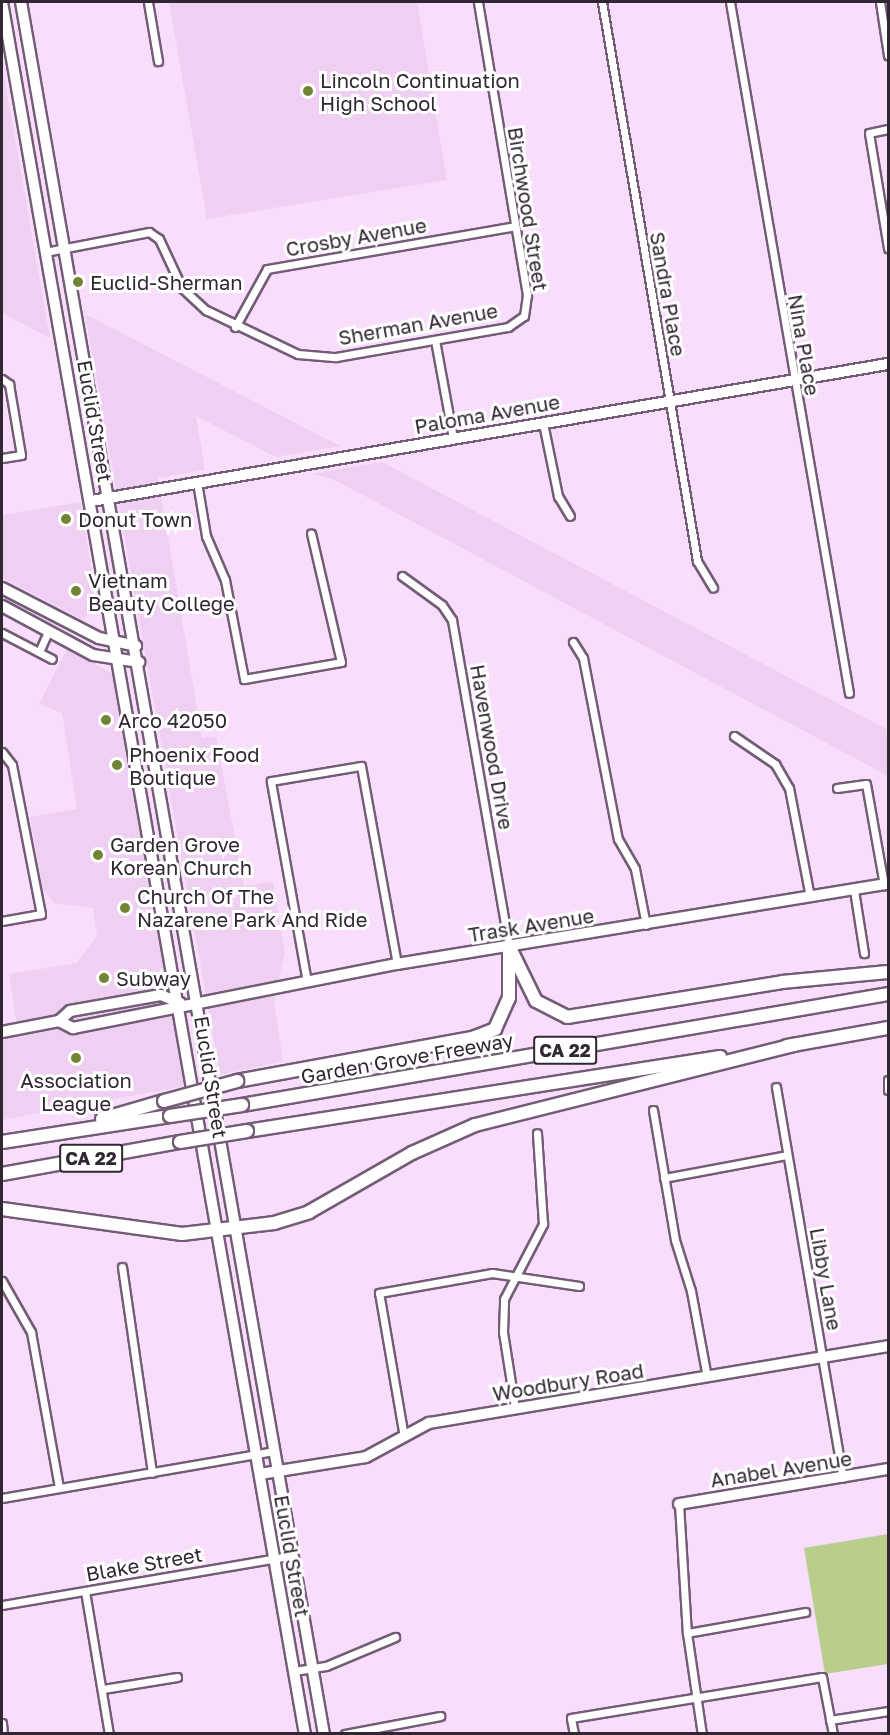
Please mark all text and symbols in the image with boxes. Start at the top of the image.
place label: Lincoln Continuation High School [320,68,520,115]
marker: Lincoln Continuation High School [301,84,315,98]
street label: Birchwood Street [503,125,553,293]
street label: Crosby Avenue [284,213,428,261]
street label: Sandra Place [645,230,691,358]
place label: Euclid-Sherman [90,270,243,294]
marker: Euclid-Sherman [71,275,85,289]
street label: Nina Place [783,292,825,398]
street label: Sherman Avenue [336,298,500,350]
street label: Euclid Street [72,358,118,484]
street label: Paloma Avenue [413,389,561,439]
place label: Donut Town [78,507,192,531]
marker: Donut Town [59,512,73,526]
place label: Vietnam Beauty College [88,568,235,615]
marker: Vietnam Beauty College [69,584,83,598]
street label: Havenwood Drive [466,662,518,832]
place label: Arco 42050 [118,708,227,732]
marker: Arco 42050 [99,713,113,727]
place label: Phoenix Food Boutique [129,742,260,789]
marker: Phoenix Food Boutique [110,758,124,772]
place label: Garden Grove Korean Church [110,832,252,879]
marker: Garden Grove Korean Church [91,848,105,862]
place label: Church Of The Nazarene Park And Ride [137,885,367,932]
marker: Church Of The Nazarene Park And Ride [118,901,132,915]
street label: Trask Avenue [466,903,596,947]
place label: Subway [116,966,191,990]
marker: Subway [97,971,111,985]
street label: Euclid Street [189,1014,233,1140]
street label: Garden Grove Freeway [299,1027,515,1089]
road number: CA 22 [532,1035,598,1065]
marker: Association League [69,1051,83,1065]
place label: Association League [20,1068,132,1115]
road number: CA 22 [58,1143,124,1173]
street label: Libby Lane [805,1226,847,1332]
street label: Woodbury Road [491,1358,645,1406]
street label: Anabel Avenue [709,1446,853,1492]
street label: Euclid Street [269,1493,315,1619]
street label: Blake Street [84,1542,204,1586]

